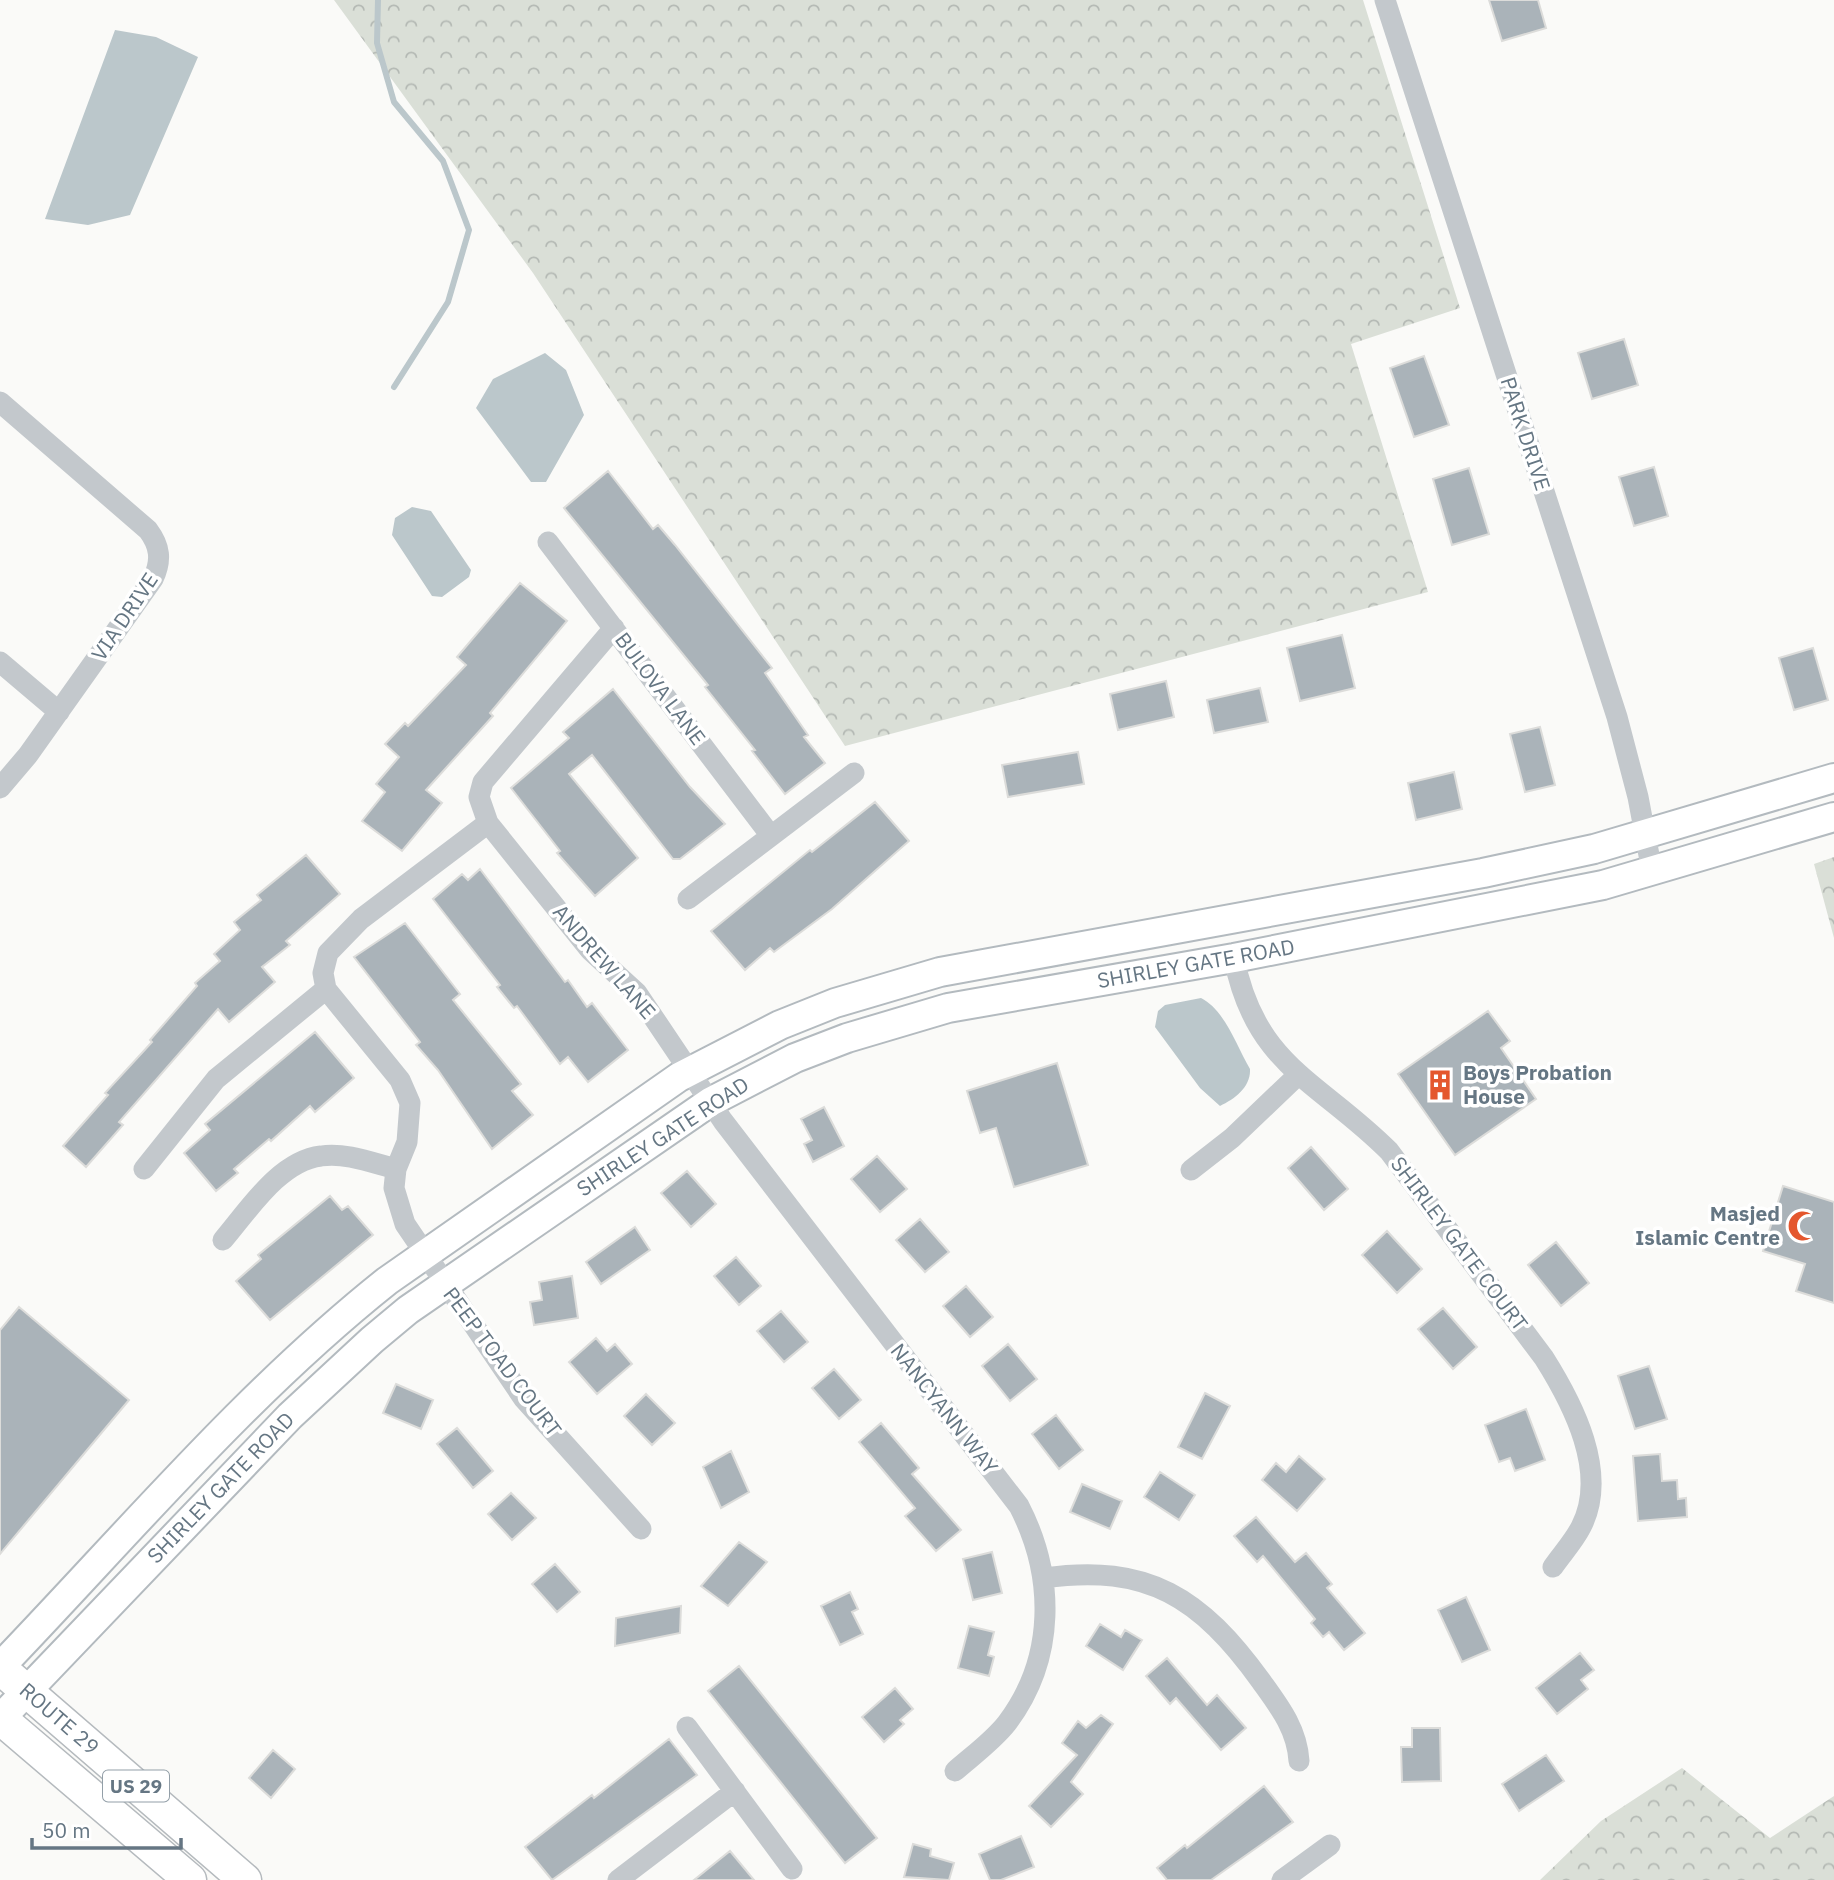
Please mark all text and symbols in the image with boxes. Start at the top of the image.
street label: PARK DRIVE [1494,373,1557,494]
street label: VIA DRIVE [84,567,164,666]
street label: BULOVA LANE [609,626,712,750]
street label: ANDREW LANE [547,898,662,1025]
street label: SHIRLEY GATE ROAD [1095,932,1297,994]
place label: Boys Probation House [1463,1058,1612,1110]
building icon: Boys Probation House [1423,1068,1457,1102]
street label: SHIRLEY GATE ROAD [571,1070,754,1202]
street label: SHIRLEY GATE COURT [1385,1151,1535,1336]
place label: Masjed Islamic Centre [1635,1199,1780,1251]
mosque icon: Masjed Islamic Centre [1786,1209,1820,1243]
street label: PEEP TOAD COURT [437,1281,568,1442]
street label: NANCYANN WAY [885,1337,1005,1480]
street label: SHIRLEY GATE ROAD [141,1406,300,1569]
street label: ROUTE 29 [14,1676,105,1761]
road number: US 29 [103,1770,169,1801]
scale bar [32,1806,180,1850]
text: 50 m [42,1816,91,1844]

